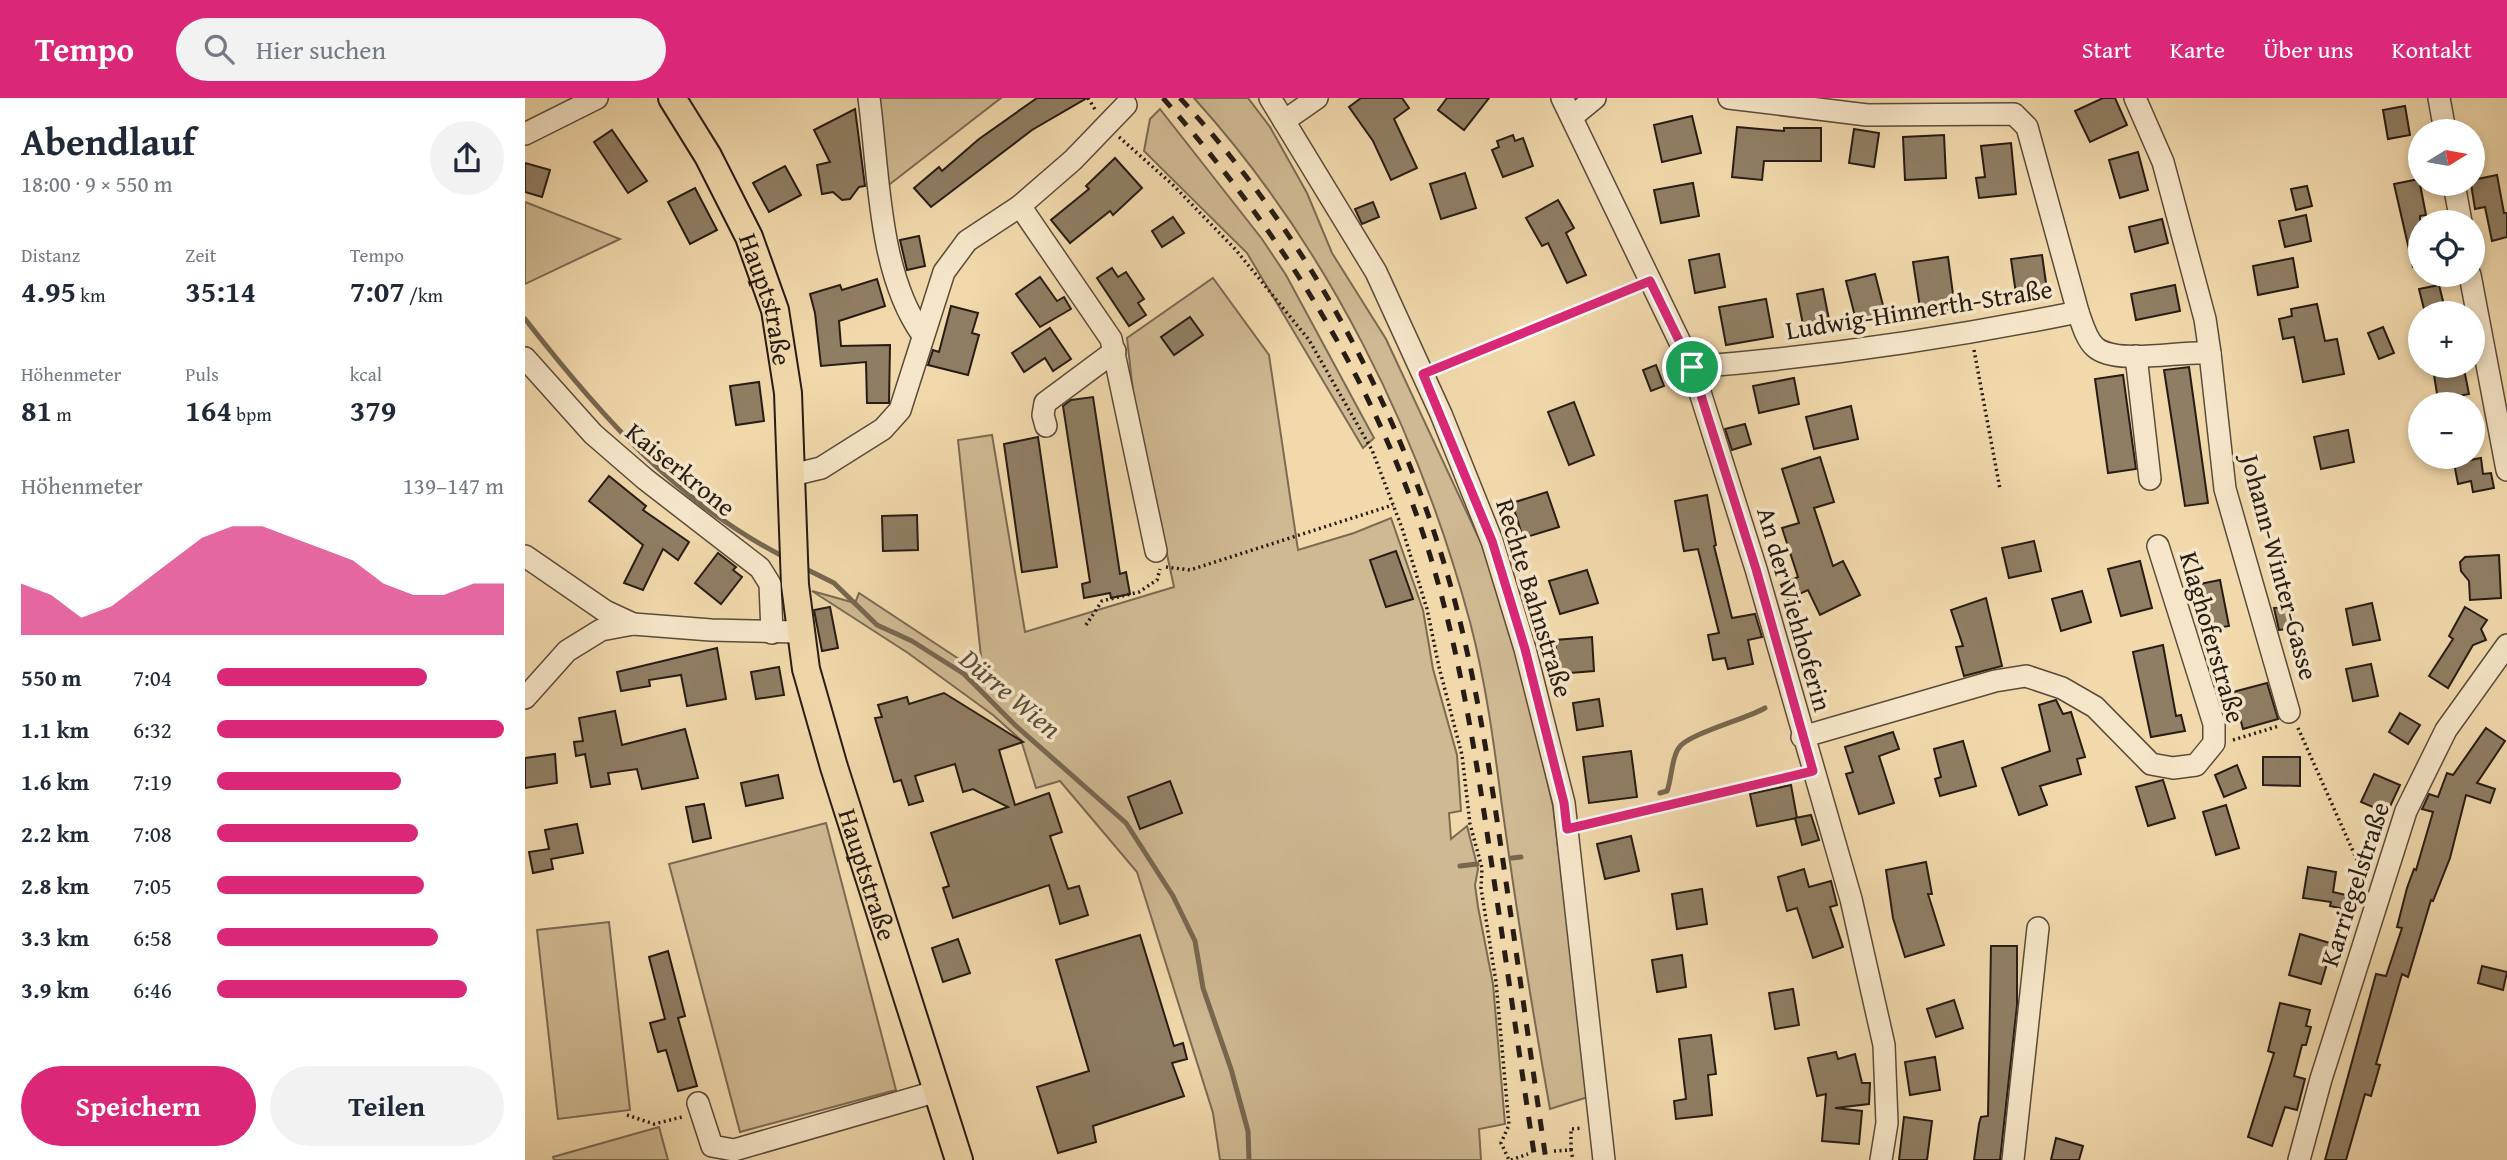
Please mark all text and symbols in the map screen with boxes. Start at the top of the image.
search box [176,18,666,81]
text: Tempo [35,25,134,73]
icon: search [200,30,238,68]
text: Hier suchen [256,30,386,69]
text: Start [2082,32,2132,67]
text: Karte [2170,32,2225,67]
text: Über uns [2263,32,2354,67]
text: Kontakt [2392,32,2472,67]
text: Abendlauf [21,113,195,169]
north arrow [2408,119,2485,196]
map controls [2408,119,2485,469]
button: share [430,121,504,195]
text: 18:00 · 9 × 550 m [21,167,173,200]
button: locate [2408,210,2485,287]
street label: Hauptstraße [730,227,803,368]
text: Distanz [21,241,80,269]
text: Zeit [185,241,216,269]
text: Tempo [350,241,404,269]
text: 4.95 [21,269,76,313]
text: 35:14 [185,269,256,313]
text: 7:07 [350,269,405,313]
street label: Ludwig-Hinnerth-Straße [1783,269,2055,349]
text: km [76,281,105,309]
text: /km [405,281,443,309]
button: + [2408,301,2485,378]
pin [1662,337,1722,397]
icon: arrive [1673,348,1711,386]
text: Höhenmeter [21,360,121,388]
text: Puls [185,360,219,388]
text: kcal [350,360,382,388]
text: 81 [21,388,52,432]
text: 164 [185,388,232,432]
text: 379 [350,388,396,432]
button: − [2408,392,2485,469]
text: m [52,400,72,428]
text: bpm [232,400,272,428]
street label: Kaiserkrone [618,412,744,526]
street label: Johann-Winter-Gasse [2230,447,2329,684]
text: Höhenmeter [21,469,143,502]
text: 139–147 m [403,469,504,502]
street label: Rechte Bahnstraße [1486,494,1584,702]
street label: An der Viehhoferin [1747,502,1843,716]
street label: Klaghoferstraße [2170,547,2256,727]
water label: Dürre Wien [951,638,1071,748]
text: 550 m [21,661,82,694]
text: 7:04 [133,661,172,694]
text: 1.1 km [21,713,89,746]
text: 6:32 [133,713,172,746]
text: 1.6 km [21,765,89,798]
text: 7:19 [133,765,172,798]
street label: Karriegelstraße [2309,797,2399,971]
street label: Hauptstraße [829,803,907,945]
text: 2.2 km [21,817,89,850]
text: 7:08 [133,817,172,850]
text: 2.8 km [21,869,89,902]
text: 7:05 [133,869,172,902]
text: 3.3 km [21,921,89,954]
text: 6:58 [133,921,172,954]
text: 3.9 km [21,973,89,1006]
text: 6:46 [133,973,172,1006]
button: Speichern [21,1066,256,1146]
button: Teilen [270,1066,504,1146]

